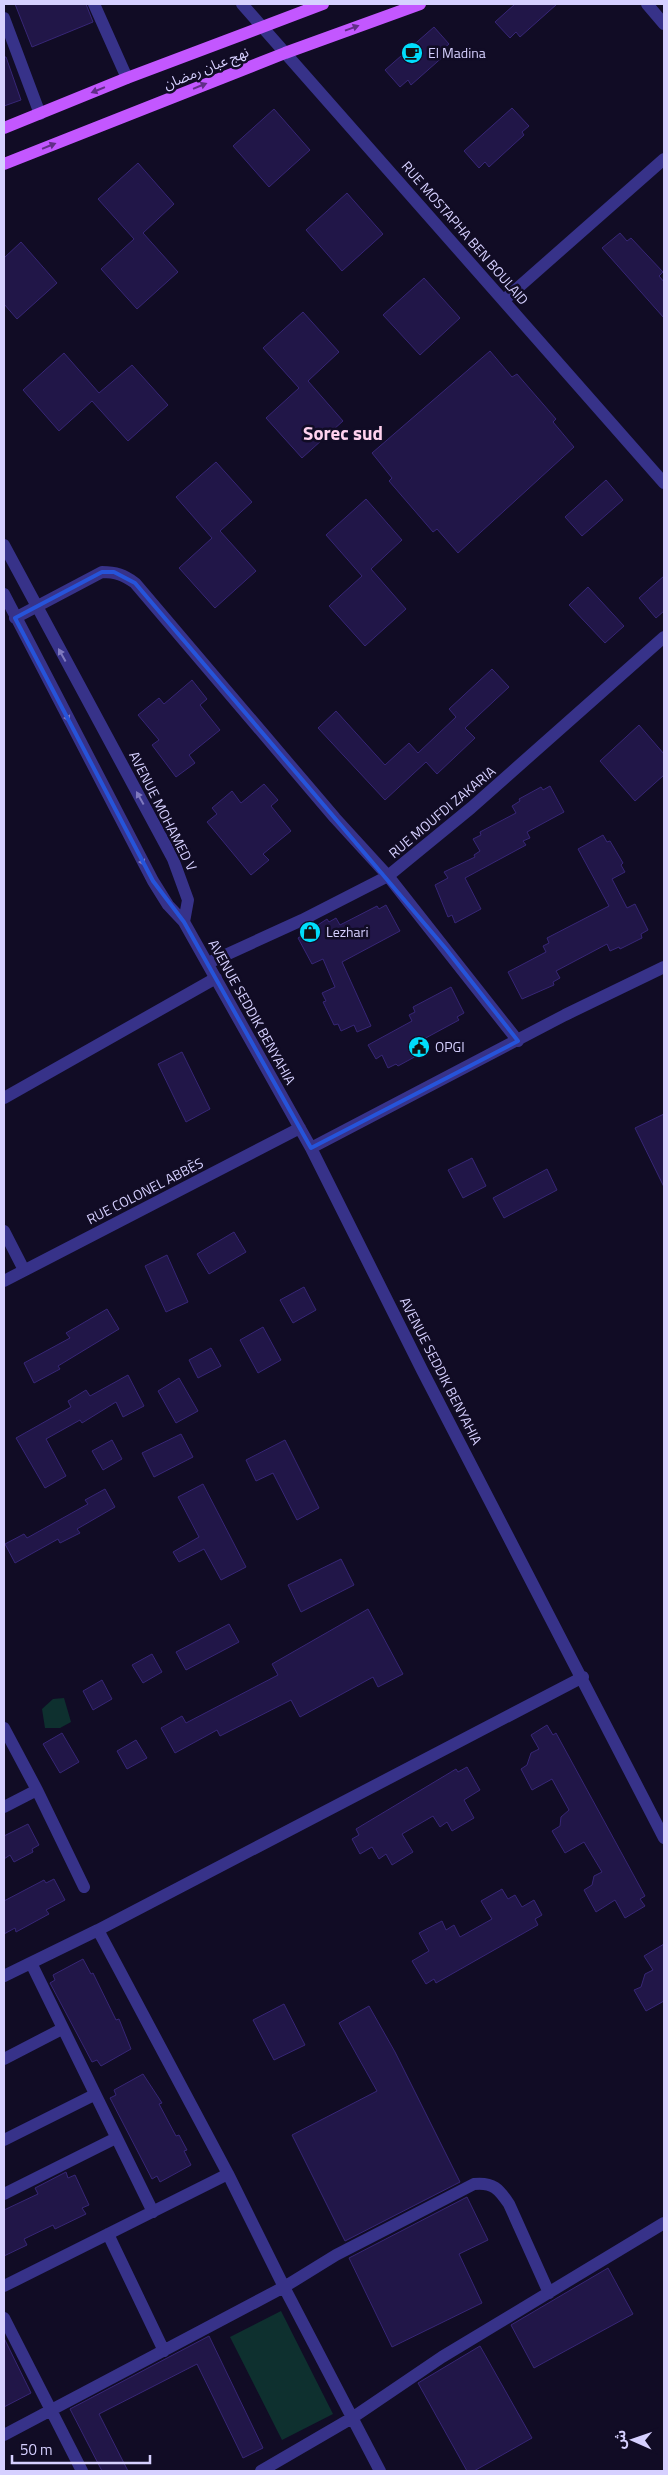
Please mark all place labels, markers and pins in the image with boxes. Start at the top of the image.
cafe icon: El Madina [400,41,424,65]
place label: El Madina [428,42,486,63]
shop icon: Lezhari [298,920,322,944]
place label: Lezhari [326,921,369,942]
public building icon: OPGI [407,1035,431,1059]
place label: OPGI [435,1036,465,1057]

